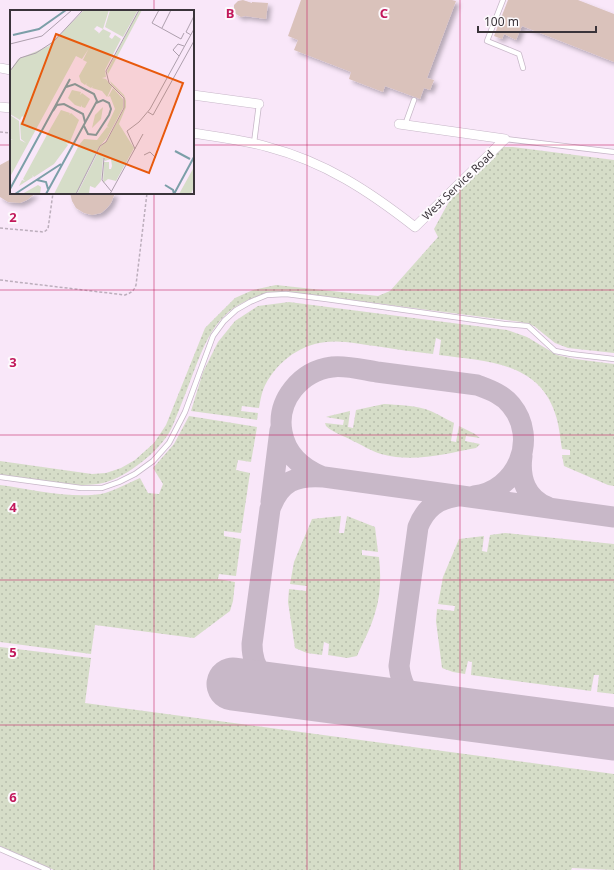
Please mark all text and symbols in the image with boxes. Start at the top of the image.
text: B [226,4,234,22]
text: C [380,4,388,22]
scale bar [478,8,596,34]
inset map [10,10,194,194]
text: 100 m [484,13,519,30]
street label: West Service Road [419,146,497,223]
text: 2 [9,208,17,226]
text: 3 [9,353,17,371]
text: 4 [9,498,17,516]
text: 5 [9,643,17,661]
text: 6 [9,788,17,806]

